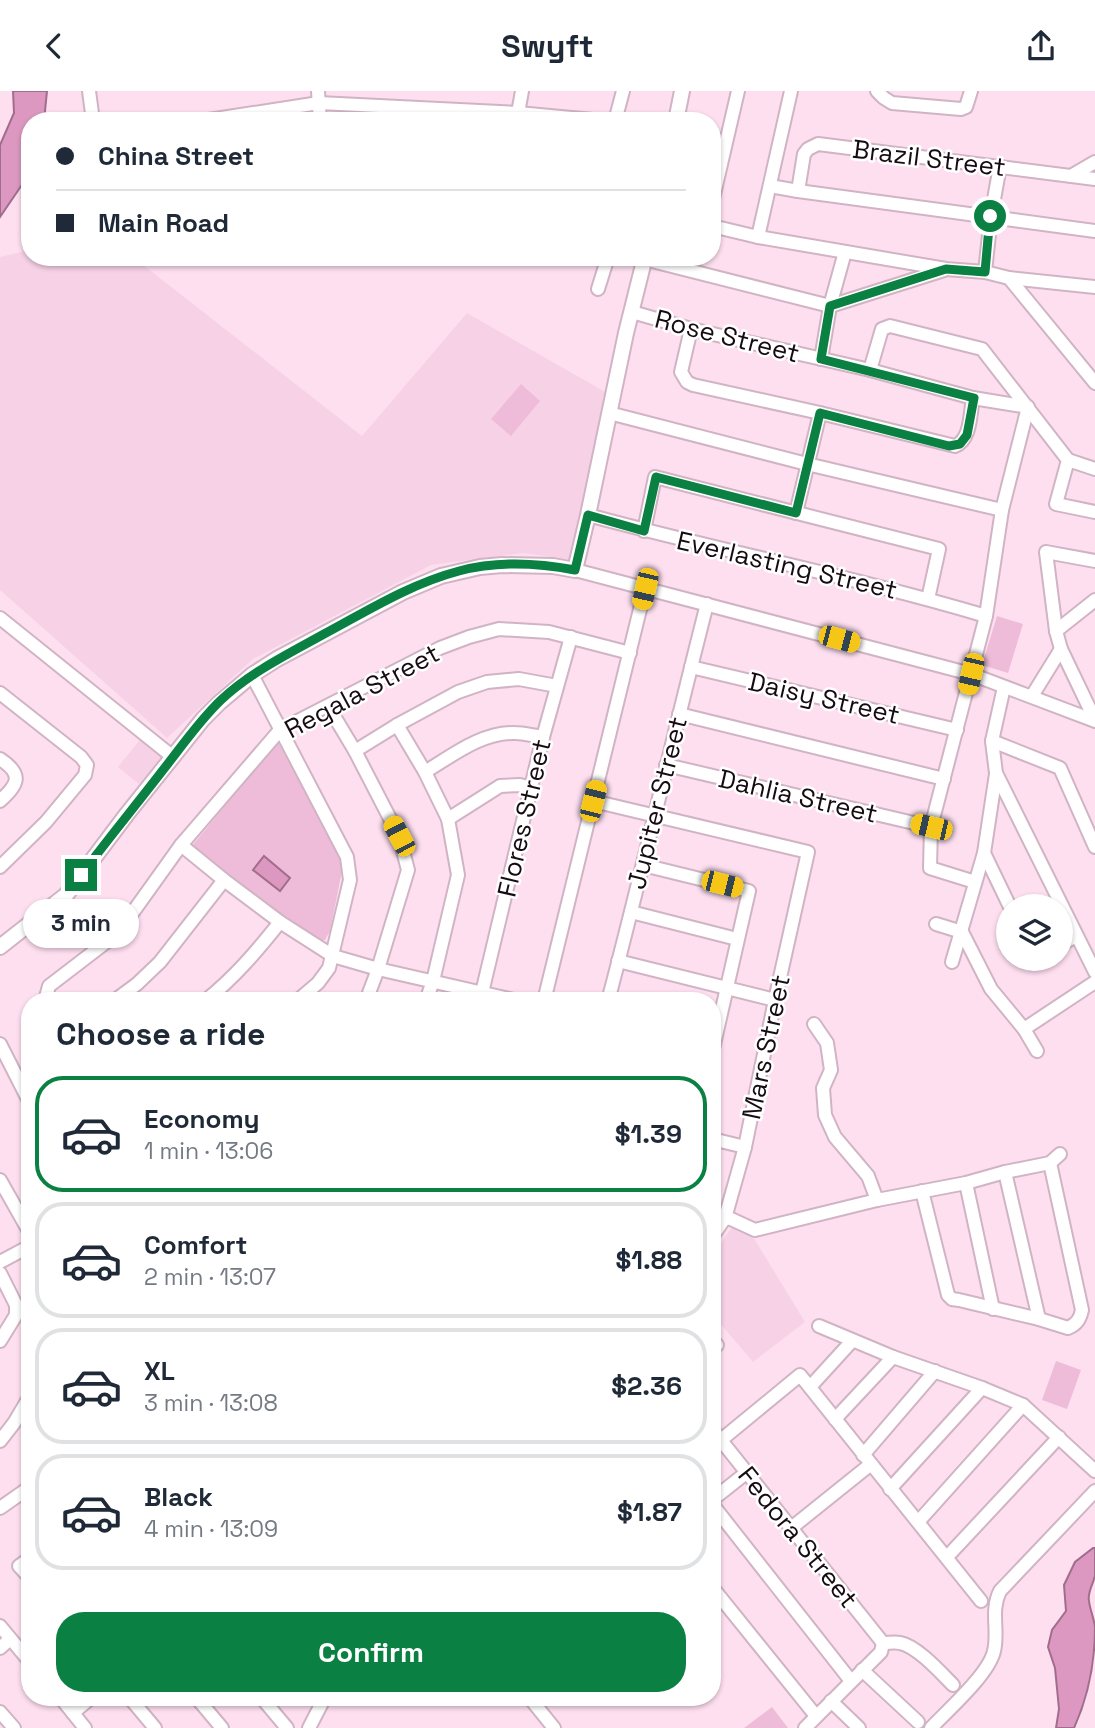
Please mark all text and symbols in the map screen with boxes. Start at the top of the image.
text: Swyft [501,26,594,66]
icon: back [35,27,73,65]
icon: share [1022,27,1060,65]
street label: Brazil Street [851,132,1007,184]
text: China Street [98,139,254,173]
route start [974,200,1006,232]
text: Main Road [98,206,229,240]
street label: Rose Street [651,302,803,370]
street label: Everlasting Street [674,523,900,607]
car [631,566,660,612]
car [816,623,863,655]
street label: Regala Street [279,636,445,746]
car [957,651,986,697]
street label: Daisy Street [745,664,903,732]
street label: Jupiter Street [619,713,695,893]
street label: Flores Street [489,736,559,900]
street label: Dahlia Street [715,761,881,831]
car [578,778,609,824]
car [909,812,954,842]
car [380,813,419,859]
route end [65,859,97,891]
car [700,869,745,899]
map controls [996,894,1073,971]
button: layers [996,894,1073,971]
callout: 3 min [23,899,139,949]
text: 3 min [51,908,111,938]
street label: Mars Street [734,972,798,1122]
text: Choose a ride [56,1014,266,1054]
text: Economy [144,1102,260,1136]
icon: car [60,1103,123,1166]
text: $1.39 [615,1117,682,1151]
text: 1 min · 13:06 [144,1136,273,1166]
text: Comfort [144,1228,247,1262]
icon: car [60,1229,123,1292]
text: $1.88 [616,1243,682,1277]
text: 2 min · 13:07 [144,1262,276,1292]
text: XL [144,1354,175,1388]
icon: car [60,1355,123,1418]
text: $2.36 [611,1369,682,1403]
text: 3 min · 13:08 [144,1388,278,1418]
street label: Fedora Street [730,1459,866,1615]
text: Black [144,1480,213,1514]
icon: car [60,1481,123,1544]
text: $1.87 [617,1495,682,1529]
text: 4 min · 13:09 [144,1514,278,1544]
button: Confirm [56,1612,686,1692]

